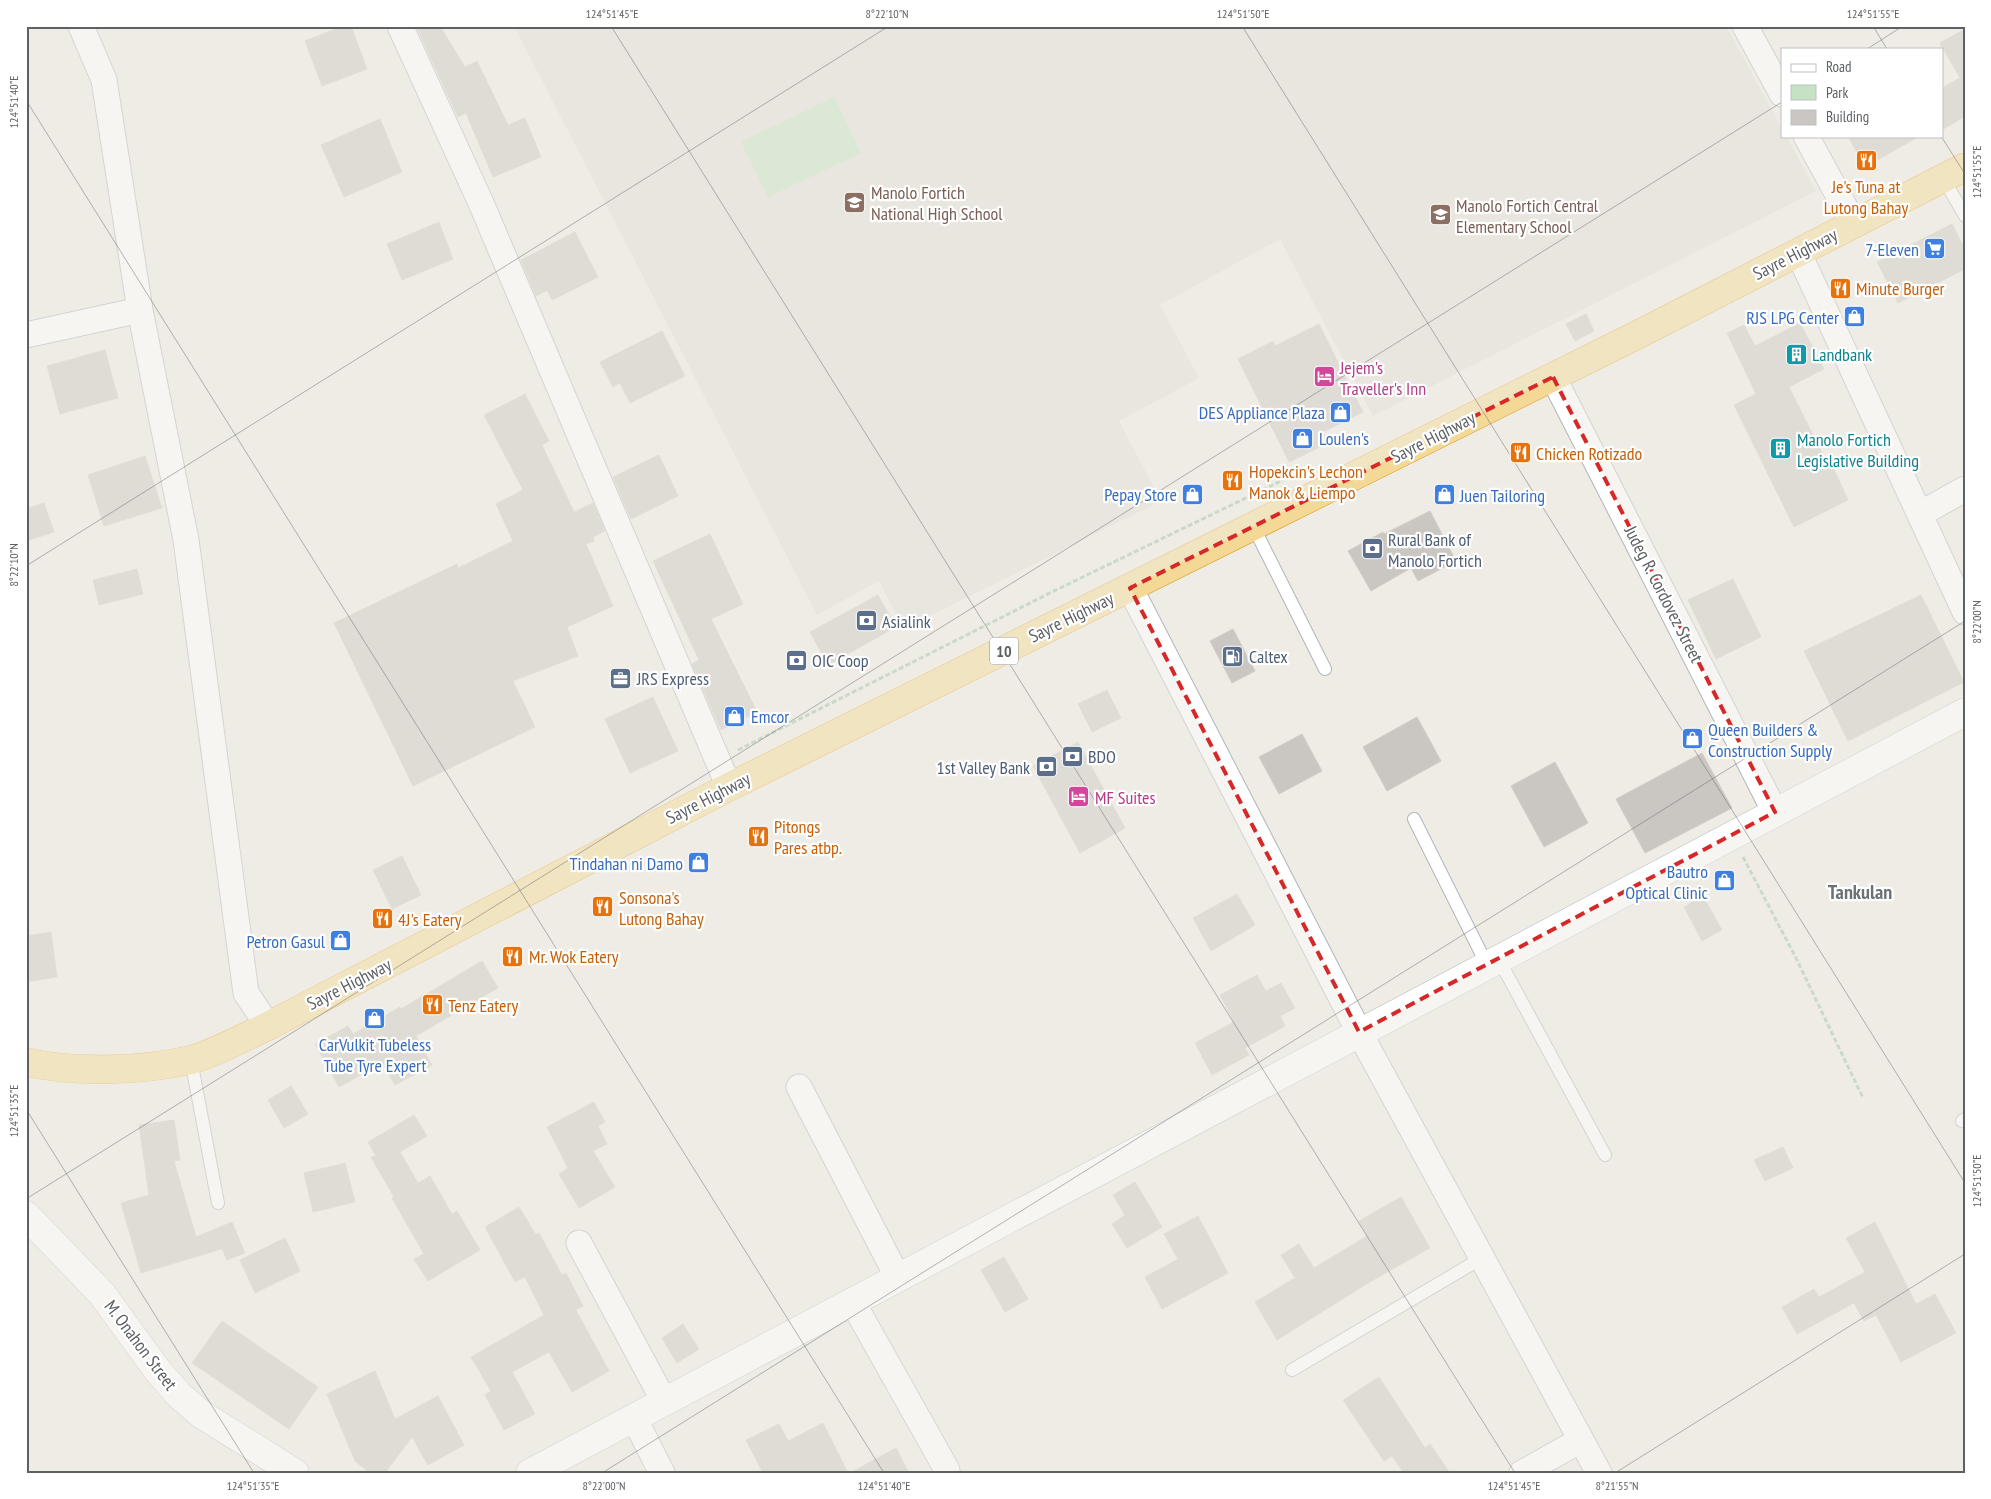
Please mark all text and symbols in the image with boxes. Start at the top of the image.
text: 124°51'45"E [586,6,638,21]
text: 8°22'10"N [865,6,909,21]
text: 124°51'50"E [1217,6,1269,21]
text: 124°51'55"E [1847,6,1899,21]
legend [1781,48,1944,138]
text: Road [1826,57,1852,76]
text: 124°51'40"E [6,76,21,128]
text: Park [1826,83,1848,102]
text: Building [1826,107,1869,126]
text: 124°51'55"E [1969,146,1984,198]
restaurant icon: Je's Tuna at Lutong Bahay [1854,149,1878,173]
place label: Je's Tuna at Lutong Bahay [1824,175,1909,219]
place label: Manolo Fortich National High School [871,181,1003,225]
school or university icon: Manolo Fortich National High School [843,190,867,214]
place label: Manolo Fortich Central Elementary School [1456,194,1599,238]
school or university icon: Manolo Fortich Central Elementary School [1428,203,1452,227]
street label: Sayre Highway [1749,223,1841,285]
supermarket icon: 7-Eleven [1923,237,1947,261]
place label: 7-Eleven [1865,238,1919,261]
restaurant icon: Minute Burger [1828,276,1852,300]
place label: Minute Burger [1856,277,1945,300]
shop icon: RJS LPG Center [1843,305,1867,329]
place label: RJS LPG Center [1746,306,1839,329]
building icon: Landbank [1784,342,1808,366]
place label: Landbank [1812,343,1872,366]
place label: Jejem's Traveller's Inn [1339,356,1426,400]
hotel icon: Jejem's Traveller's Inn [1312,365,1336,389]
shop icon: DES Appliance Plaza [1329,400,1353,424]
place label: DES Appliance Plaza [1199,401,1325,424]
street label: Sayre Highway [1387,406,1479,468]
shop icon: Loulen's [1291,426,1315,450]
place label: Loulen's [1319,427,1369,450]
place label: Manolo Fortich Legislative Building [1797,428,1919,472]
building icon: Manolo Fortich Legislative Building [1769,437,1793,461]
restaurant icon: Chicken Rotizado [1508,441,1532,465]
place label: Chicken Rotizado [1536,442,1642,465]
place label: Hopekcin's Lechon Manok & Liempo [1249,460,1363,504]
restaurant icon: Hopekcin's Lechon Manok & Liempo [1221,469,1245,493]
shop icon: Pepay Store [1181,482,1205,506]
place label: Pepay Store [1104,483,1177,506]
shop icon: Juen Tailoring [1432,483,1456,507]
place label: Juen Tailoring [1459,484,1545,507]
street label: Judeg R. Cordovez Street [1619,521,1708,666]
place label: Rural Bank of Manolo Fortich [1388,528,1482,572]
bank icon: Rural Bank of Manolo Fortich [1360,537,1384,561]
text: 8°22'10"N [6,543,21,587]
street label: Sayre Highway [1025,586,1117,647]
text: 8°22'00"N [1969,600,1984,644]
bank icon: Asialink [854,609,878,633]
place label: Asialink [882,610,931,633]
road number: 10 [990,637,1018,664]
fuel station icon: Caltex [1221,644,1245,668]
place label: Caltex [1249,645,1288,668]
bank icon: OIC Coop [784,648,808,672]
place label: OIC Coop [812,649,869,672]
office icon: JRS Express [609,666,633,690]
place label: JRS Express [636,667,709,690]
shop icon: Emcor [723,704,747,728]
place label: Emcor [751,705,789,728]
place label: Queen Builders & Construction Supply [1708,718,1832,762]
shop icon: Queen Builders & Construction Supply [1680,727,1704,751]
bank icon: BDO [1060,744,1084,768]
place label: BDO [1088,745,1116,768]
bank icon: 1st Valley Bank [1034,755,1058,779]
place label: 1st Valley Bank [937,756,1030,779]
street label: Sayre Highway [662,767,754,829]
hotel icon: MF Suites [1067,785,1091,809]
place label: MF Suites [1095,786,1155,809]
place label: Pitongs Pares atbp. [774,815,842,859]
restaurant icon: Pitongs Pares atbp. [746,824,770,848]
shop icon: Tindahan ni Damo [687,851,711,875]
place label: Tindahan ni Damo [570,852,683,875]
place label: Bautro Optical Clinic [1625,860,1709,904]
shop icon: Bautro Optical Clinic [1712,869,1736,893]
district label: Tankulan [1828,879,1892,905]
place label: Sonsona's Lutong Bahay [619,886,704,930]
restaurant icon: Sonsona's Lutong Bahay [591,895,615,919]
restaurant icon: 4J's Eatery [370,907,394,931]
place label: 4J's Eatery [398,908,462,931]
shop icon: Petron Gasul [329,929,353,953]
place label: Petron Gasul [246,930,326,953]
restaurant icon: Mr. Wok Eatery [501,944,525,968]
place label: Mr. Wok Eatery [529,945,619,968]
street label: Sayre Highway [303,953,395,1015]
restaurant icon: Tenz Eatery [420,993,444,1017]
place label: Tenz Eatery [448,994,518,1017]
shop icon: CarVulkit Tubeless Tube Tyre Expert [363,1007,387,1031]
place label: CarVulkit Tubeless Tube Tyre Expert [319,1033,431,1077]
text: 124°51'35"E [6,1085,21,1137]
text: 124°51'50"E [1969,1155,1984,1207]
street label: M. Onahon Street [100,1295,182,1395]
text: 124°51'35"E [227,1478,279,1493]
text: 8°22'00"N [582,1478,626,1493]
text: 124°51'40"E [858,1478,910,1493]
text: 124°51'45"E [1488,1478,1540,1493]
text: 8°21'55"N [1595,1478,1639,1493]

